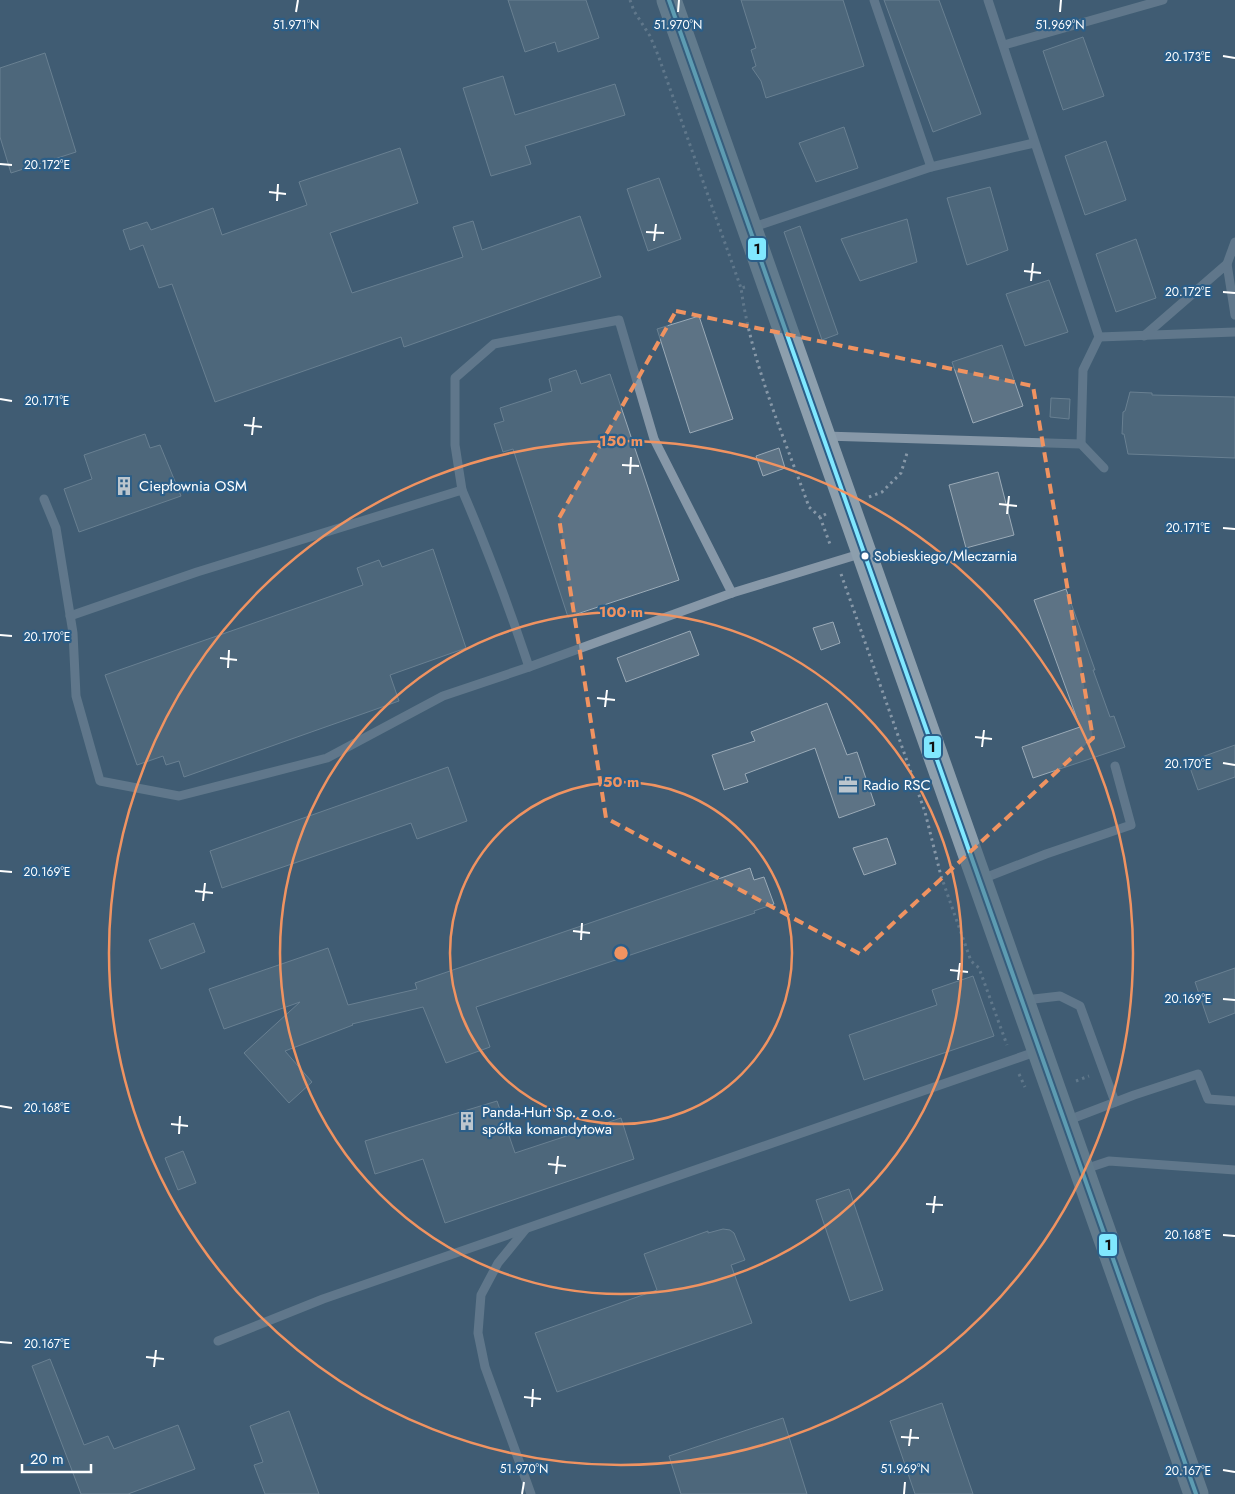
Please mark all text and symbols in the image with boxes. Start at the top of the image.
text: 51.971°N [273,16,319,34]
text: 51.970°N [654,16,702,34]
text: 51.969°N [1035,16,1085,34]
text: 20.173°E [1165,48,1211,66]
text: 20.172°E [24,156,70,174]
line badge: 1 [747,237,767,261]
text: 1 [753,239,761,259]
text: 20.172°E [1165,283,1211,301]
text: 20.171°E [25,392,69,410]
text: 150 m [599,430,643,452]
building icon: Ciepłownia OSM [113,475,135,497]
place label: Ciepłownia OSM [139,475,247,497]
text: 20.171°E [1166,519,1210,537]
place label: Sobieskiego/Mleczarnia [874,546,1017,566]
marker: Sobieskiego/Mleczarnia [860,551,870,561]
text: 100 m [599,601,643,623]
text: 20.170°E [24,628,70,646]
line badge: 1 [923,735,942,759]
text: 1 [928,737,936,757]
text: 20.170°E [1165,755,1211,773]
text: 50 m [603,771,639,793]
office icon: Radio RSC [837,774,859,796]
place label: Radio RSC [863,774,931,796]
text: 20.169°E [24,863,70,881]
centre of rings [612,944,630,962]
text: 20.169°E [1165,990,1211,1008]
text: 20.168°E [24,1099,70,1117]
place label: Panda-Hurt Sp. z o.o. spółka komandytowa [482,1101,616,1140]
building icon: Panda-Hurt Sp. z o.o. spółka komandytowa [456,1110,478,1132]
text: 20.168°E [1165,1226,1211,1244]
line badge: 1 [1098,1233,1118,1257]
text: 1 [1104,1235,1112,1255]
text: 20.167°E [24,1335,70,1353]
scale bar [22,1442,91,1474]
text: 20 m [30,1448,64,1470]
text: 51.970°N [500,1460,548,1478]
text: 51.969°N [880,1460,930,1478]
text: 20.167°E [1165,1462,1211,1480]

